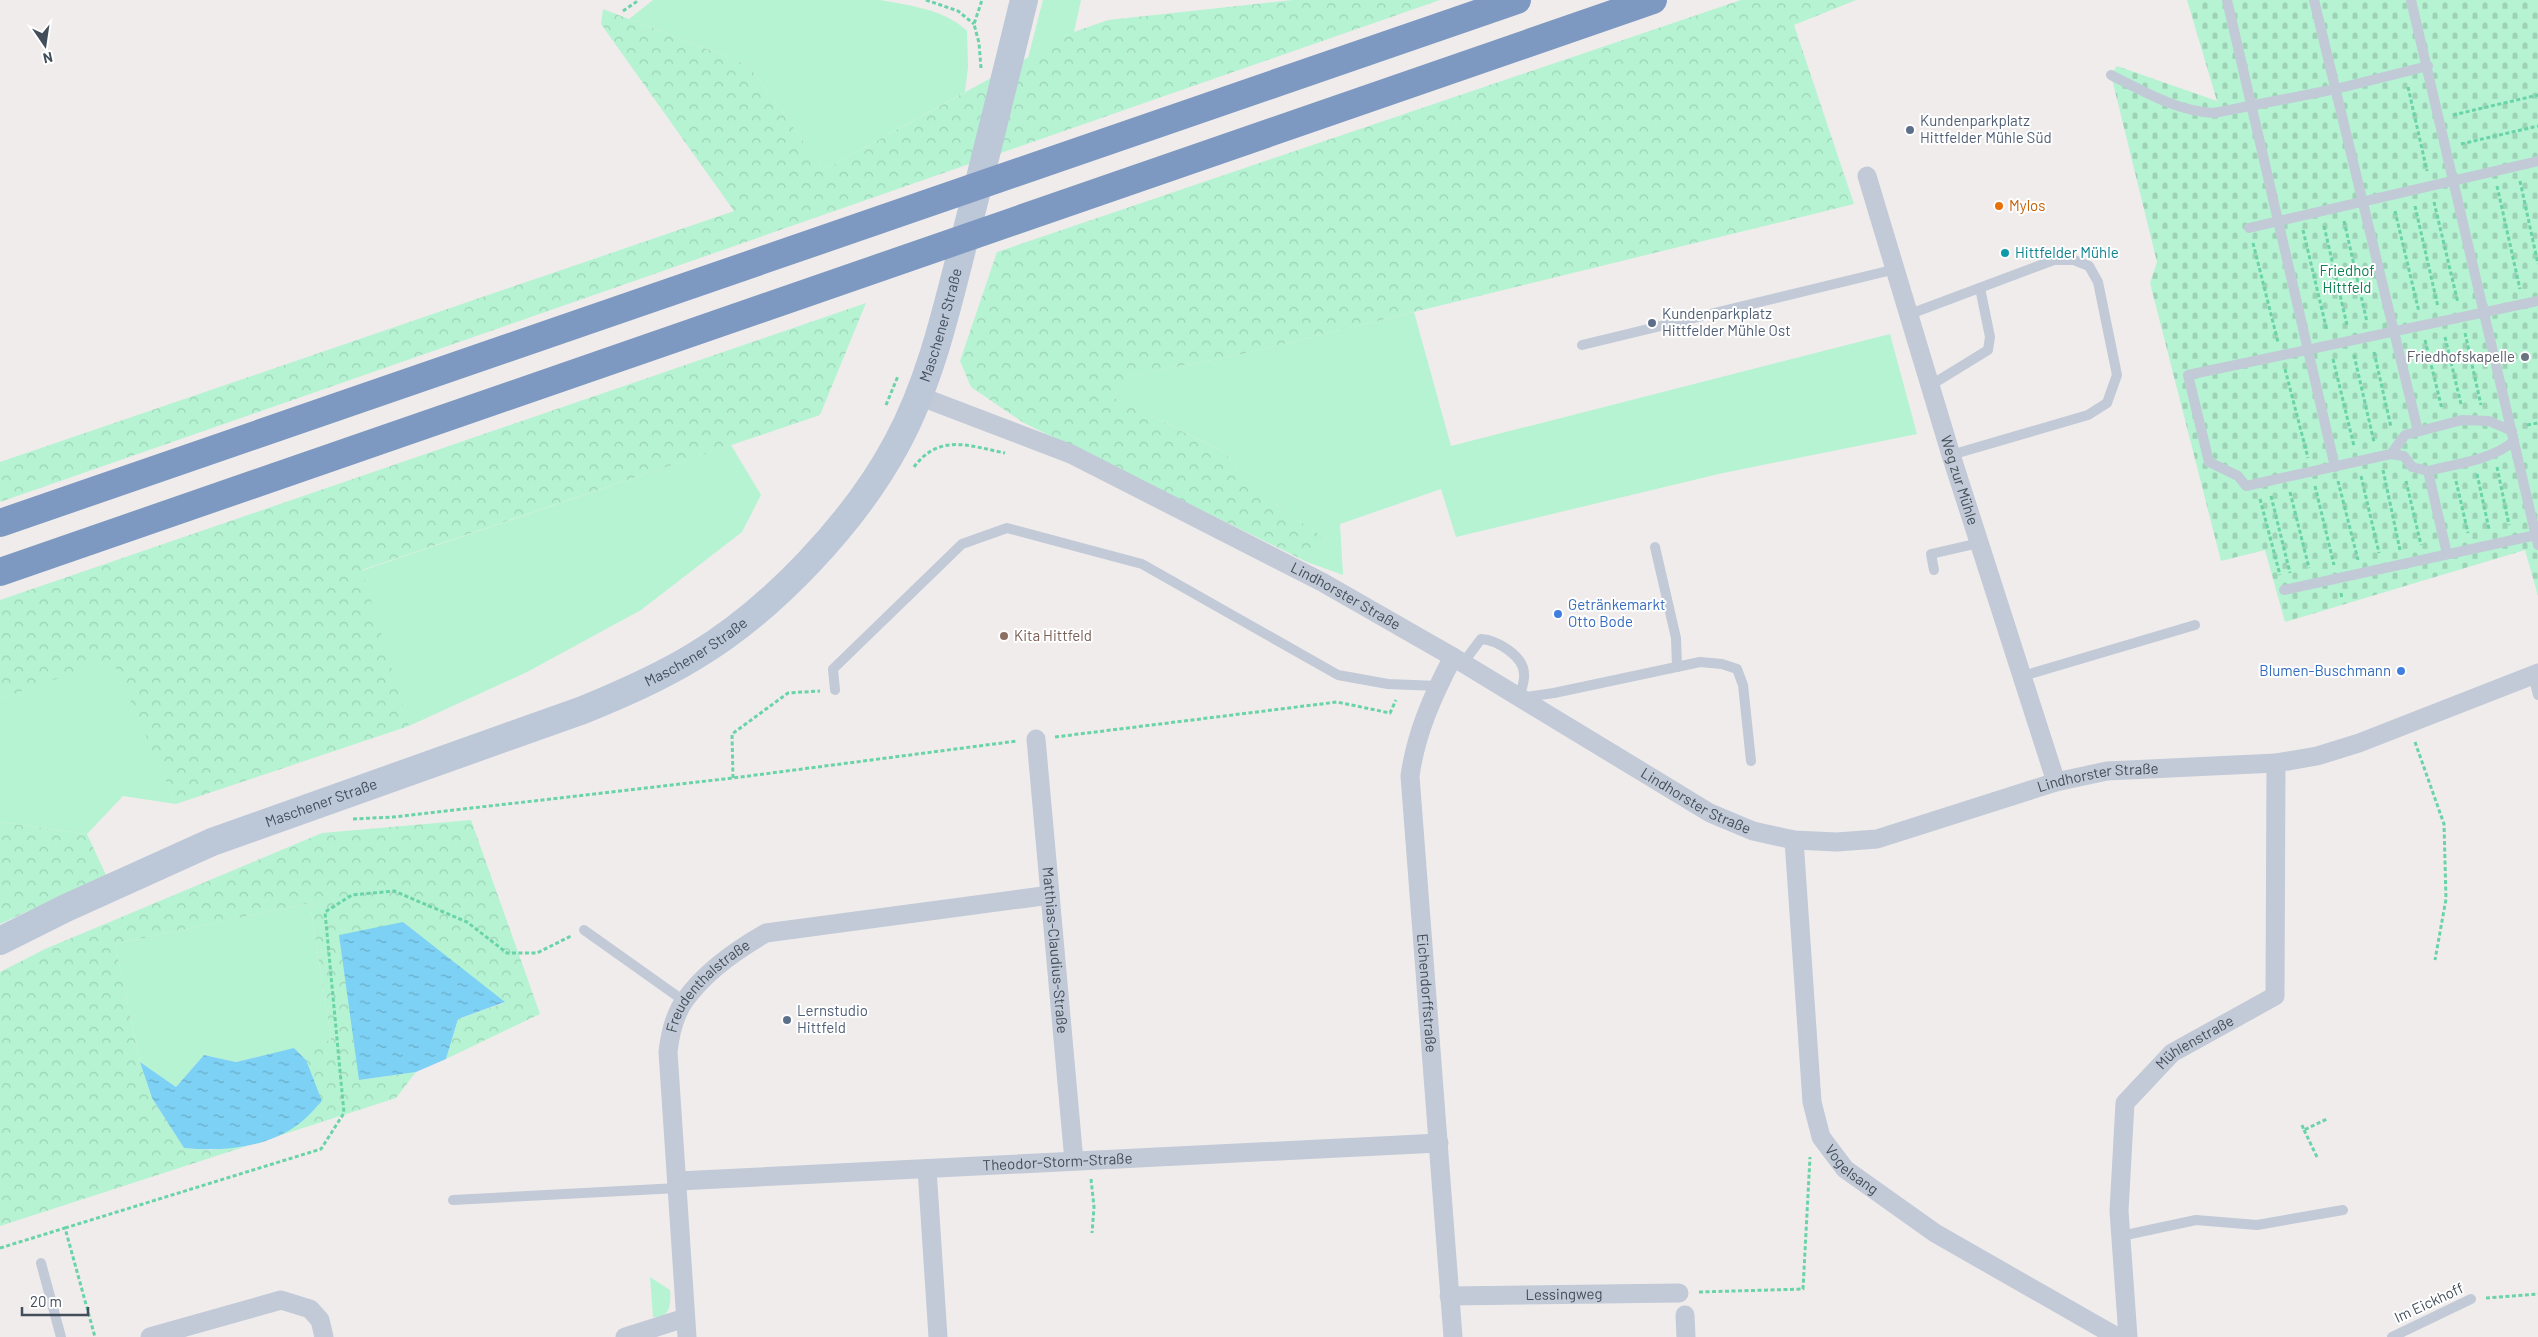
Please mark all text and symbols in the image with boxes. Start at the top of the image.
north arrow [20,20,70,70]
text: N [42,49,54,67]
place label: Kundenparkplatz Hittfelder Mühle Süd [1920,111,2052,146]
marker: Kundenparkplatz Hittfelder Mühle Süd [1904,124,1916,136]
place label: Mylos [2009,196,2046,214]
marker: Mylos [1993,200,2005,212]
place label: Hittfelder Mühle [2015,243,2119,261]
marker: Hittfelder Mühle [1999,247,2011,259]
park label: Friedhof Hittfeld [2319,261,2375,296]
street label: Maschener Straße [915,266,965,384]
place label: Kundenparkplatz Hittfelder Mühle Ost [1662,304,1791,339]
marker: Kundenparkplatz Hittfelder Mühle Ost [1646,317,1658,329]
place label: Friedhofskapelle [2407,347,2515,365]
marker: Friedhofskapelle [2519,351,2531,363]
street label: Weg zur Mühle [1938,433,1983,527]
street label: Lindhorster Straße [1288,558,1404,633]
place label: Getränkemarkt Otto Bode [1568,595,1665,630]
marker: Getränkemarkt Otto Bode [1552,608,1564,620]
street label: Maschener Straße [641,613,750,690]
place label: Kita Hittfeld [1014,626,1092,644]
marker: Kita Hittfeld [998,630,1010,642]
place label: Blumen-Buschmann [2259,661,2391,679]
marker: Blumen-Buschmann [2395,665,2407,677]
street label: Lindhorster Straße [2035,759,2159,795]
street label: Lindhorster Straße [1638,763,1754,837]
street label: Maschener Straße [263,774,379,830]
street label: Matthias-Claudius-Straße [1040,866,1072,1034]
street label: Eichendorffstraße [1414,933,1441,1053]
street label: Freudenthalstraße [661,935,753,1034]
place label: Lernstudio Hittfeld [797,1001,868,1036]
street label: Mühlenstraße [2151,1011,2236,1073]
marker: Lernstudio Hittfeld [781,1014,793,1026]
street label: Vogelsang [1822,1140,1882,1198]
street label: Theodor-Storm-Straße [982,1148,1133,1174]
street label: Im Eickhoff [2391,1278,2466,1326]
scale bar [22,1284,89,1316]
street label: Lessingweg [1525,1284,1603,1303]
text: 20 m [30,1292,62,1310]

